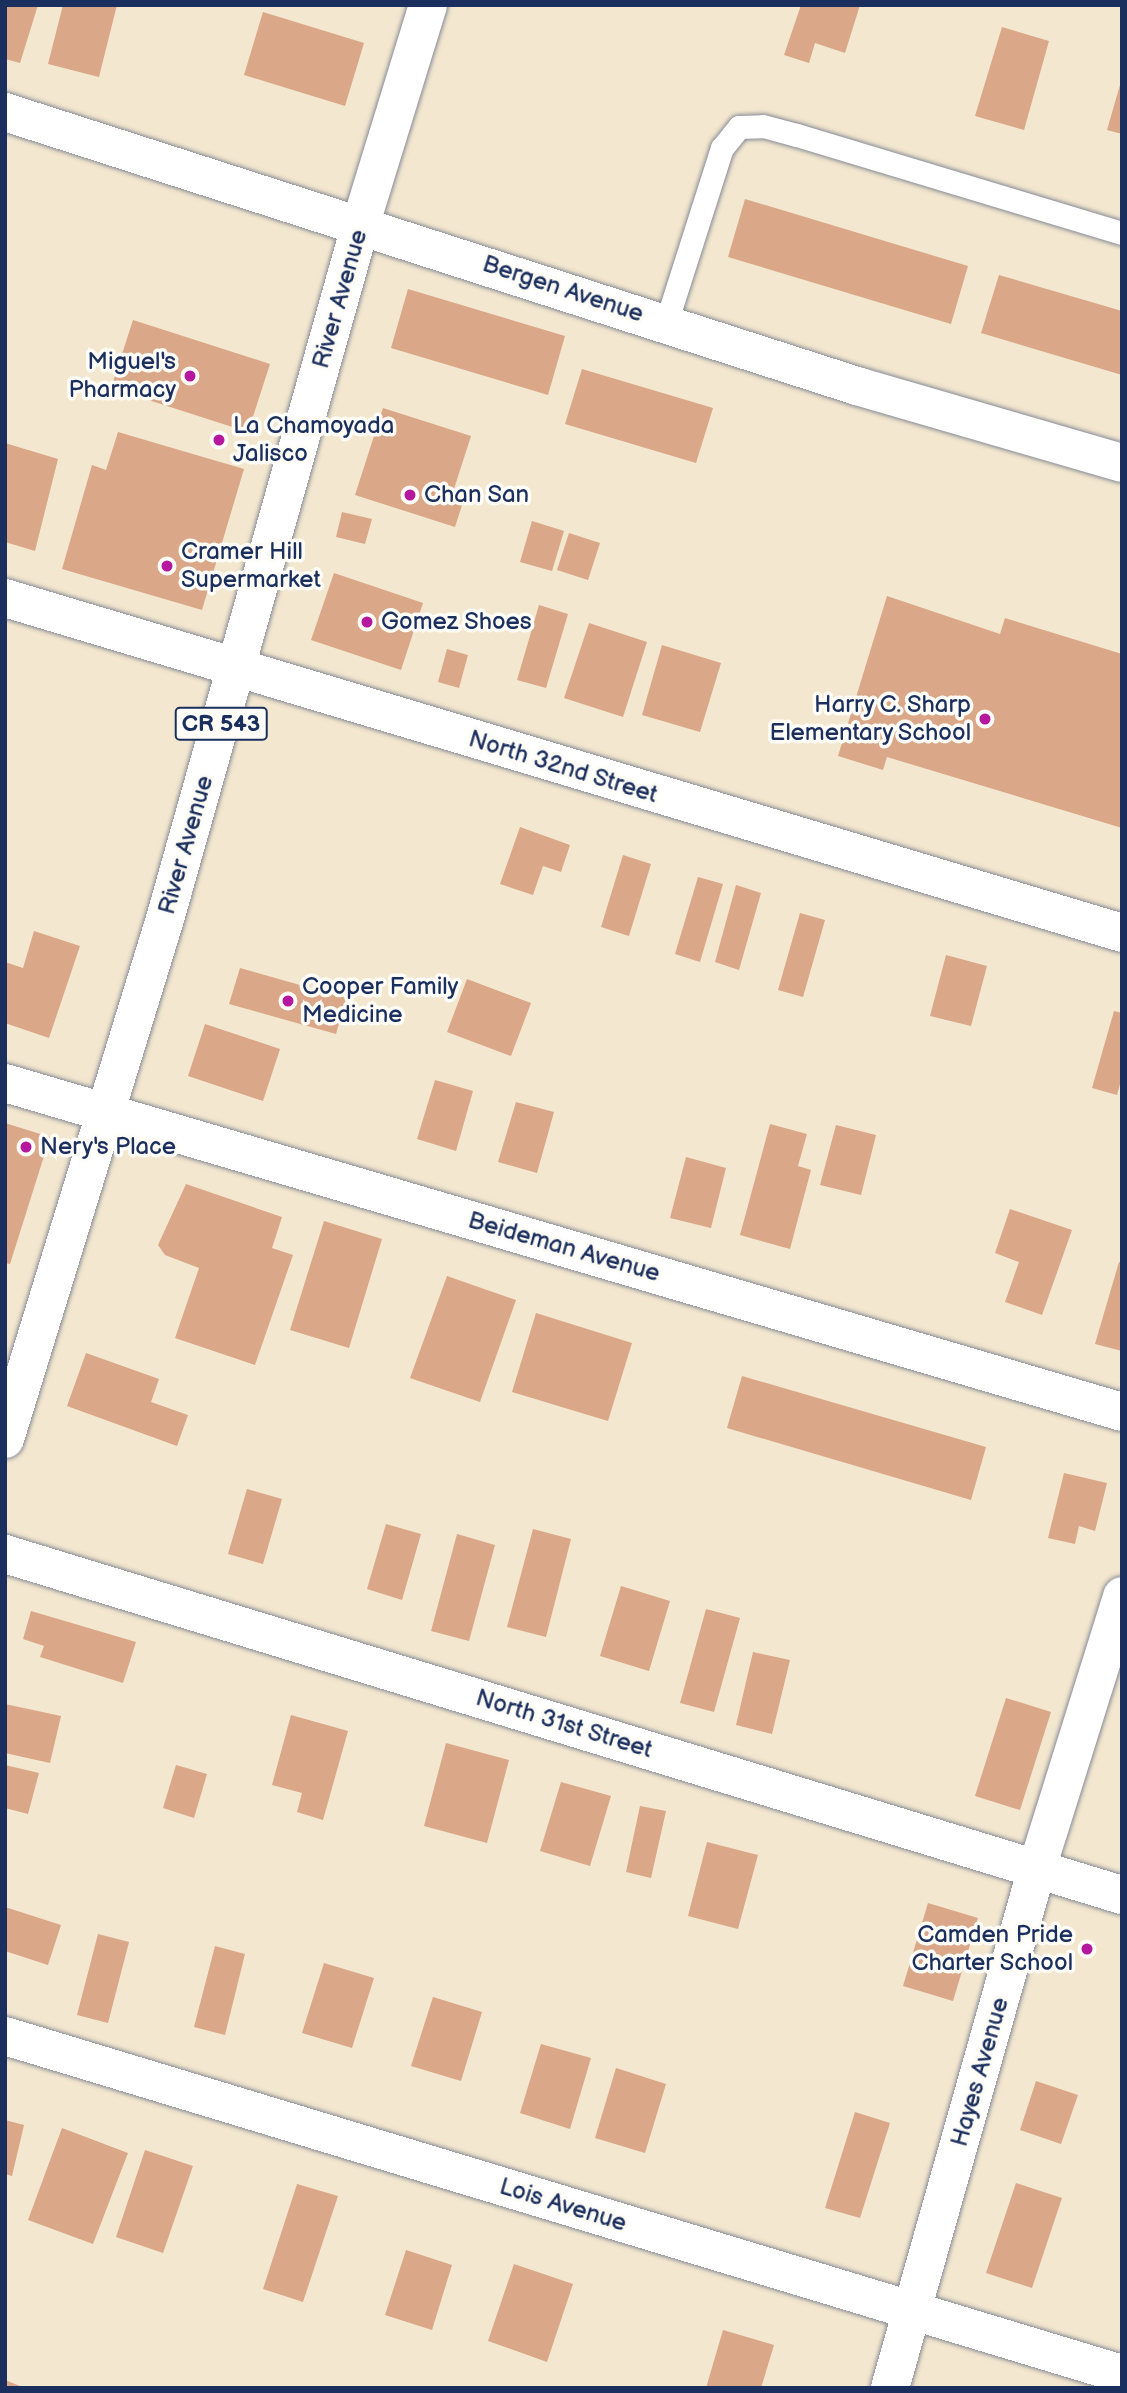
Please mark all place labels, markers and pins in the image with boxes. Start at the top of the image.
place label: Miguel's Pharmacy [69,348,176,404]
marker: Miguel's Pharmacy [182,368,198,384]
place label: La Chamoyada Jalisco [233,412,394,468]
marker: La Chamoyada Jalisco [211,432,227,448]
place label: Chan San [424,481,530,509]
marker: Chan San [402,487,418,503]
place label: Cramer Hill Supermarket [181,538,321,594]
marker: Cramer Hill Supermarket [159,558,175,574]
place label: Gomez Shoes [381,608,532,636]
marker: Gomez Shoes [359,614,375,630]
place label: Harry C. Sharp Elementary School [768,691,971,747]
marker: Harry C. Sharp Elementary School [977,711,993,727]
place label: Cooper Family Medicine [302,973,458,1029]
marker: Cooper Family Medicine [280,993,296,1009]
place label: Nery's Place [40,1133,176,1161]
marker: Nery's Place [18,1139,34,1155]
place label: Camden Pride Charter School [911,1921,1073,1977]
marker: Camden Pride Charter School [1079,1941,1095,1957]

